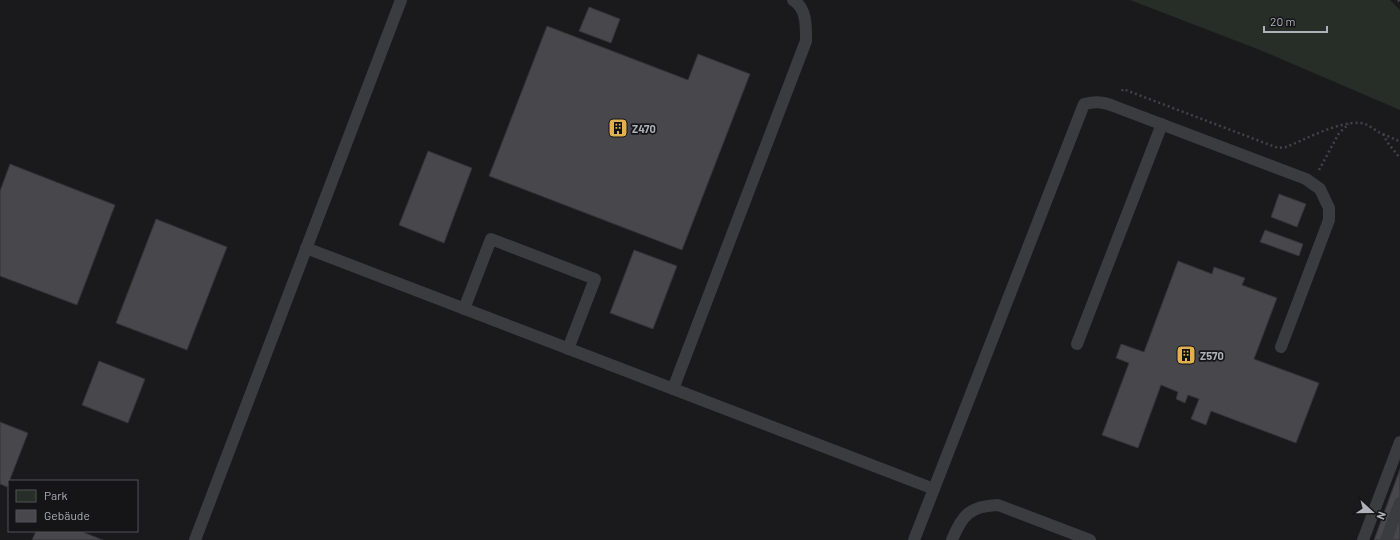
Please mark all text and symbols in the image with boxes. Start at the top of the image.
scale bar [1264,8,1327,34]
text: 20 m [1270,14,1296,28]
building icon: Z470 [607,117,629,139]
place label: Z470 [632,122,656,135]
building icon: Z570 [1175,344,1197,366]
place label: Z570 [1200,349,1224,362]
legend [8,480,138,532]
text: Park [44,488,68,502]
north arrow [1352,492,1392,532]
text: Gebäude [44,508,90,522]
text: N [1374,510,1389,522]

